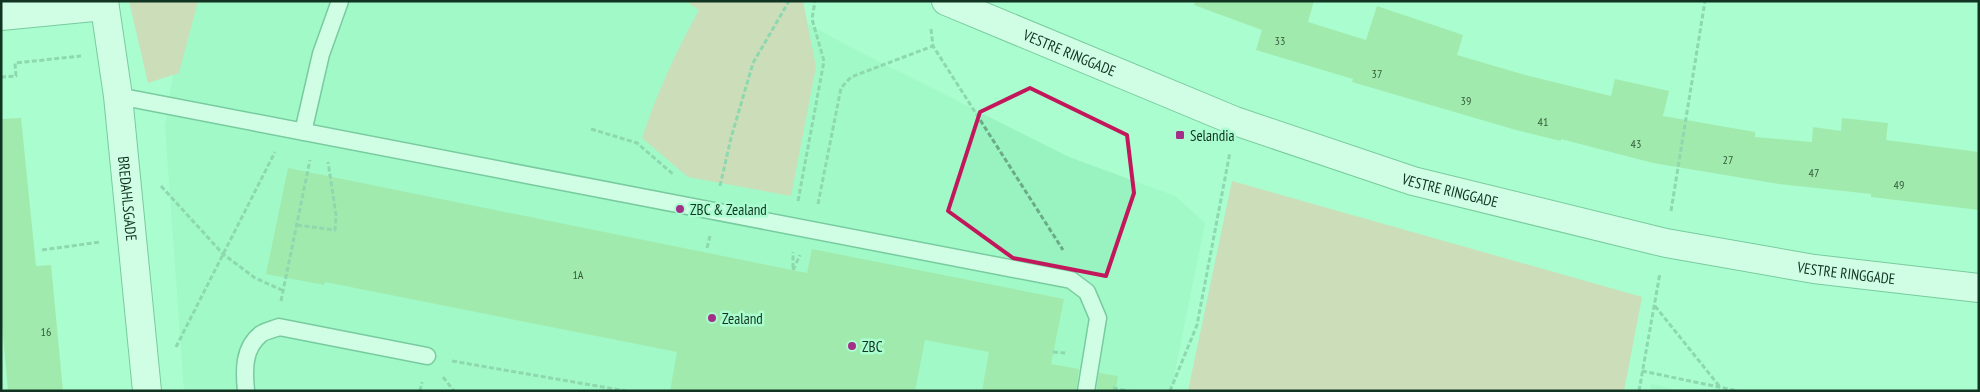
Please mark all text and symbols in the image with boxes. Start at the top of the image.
street label: VESTRE RINGGADE [1020,24,1119,80]
house number: 33 [1275,33,1285,48]
house number: 37 [1372,66,1382,81]
house number: 39 [1461,93,1471,108]
house number: 41 [1538,114,1548,129]
place label: Selandia [1190,126,1234,145]
marker: Selandia [1174,129,1186,141]
house number: 43 [1631,136,1641,151]
house number: 27 [1723,152,1733,167]
street label: BREDAHLSGADE [114,155,142,242]
house number: 47 [1809,165,1819,180]
street label: VESTRE RINGGADE [1399,168,1500,211]
house number: 49 [1894,177,1904,192]
place label: ZBC & Zealand [690,200,767,219]
marker: ZBC & Zealand [674,203,686,215]
street label: VESTRE RINGGADE [1795,257,1896,288]
house number: 1A [572,267,584,282]
place label: Zealand [722,309,763,328]
marker: Zealand [706,312,718,324]
house number: 16 [41,324,51,339]
place label: ZBC [862,337,883,356]
marker: ZBC [846,340,858,352]

